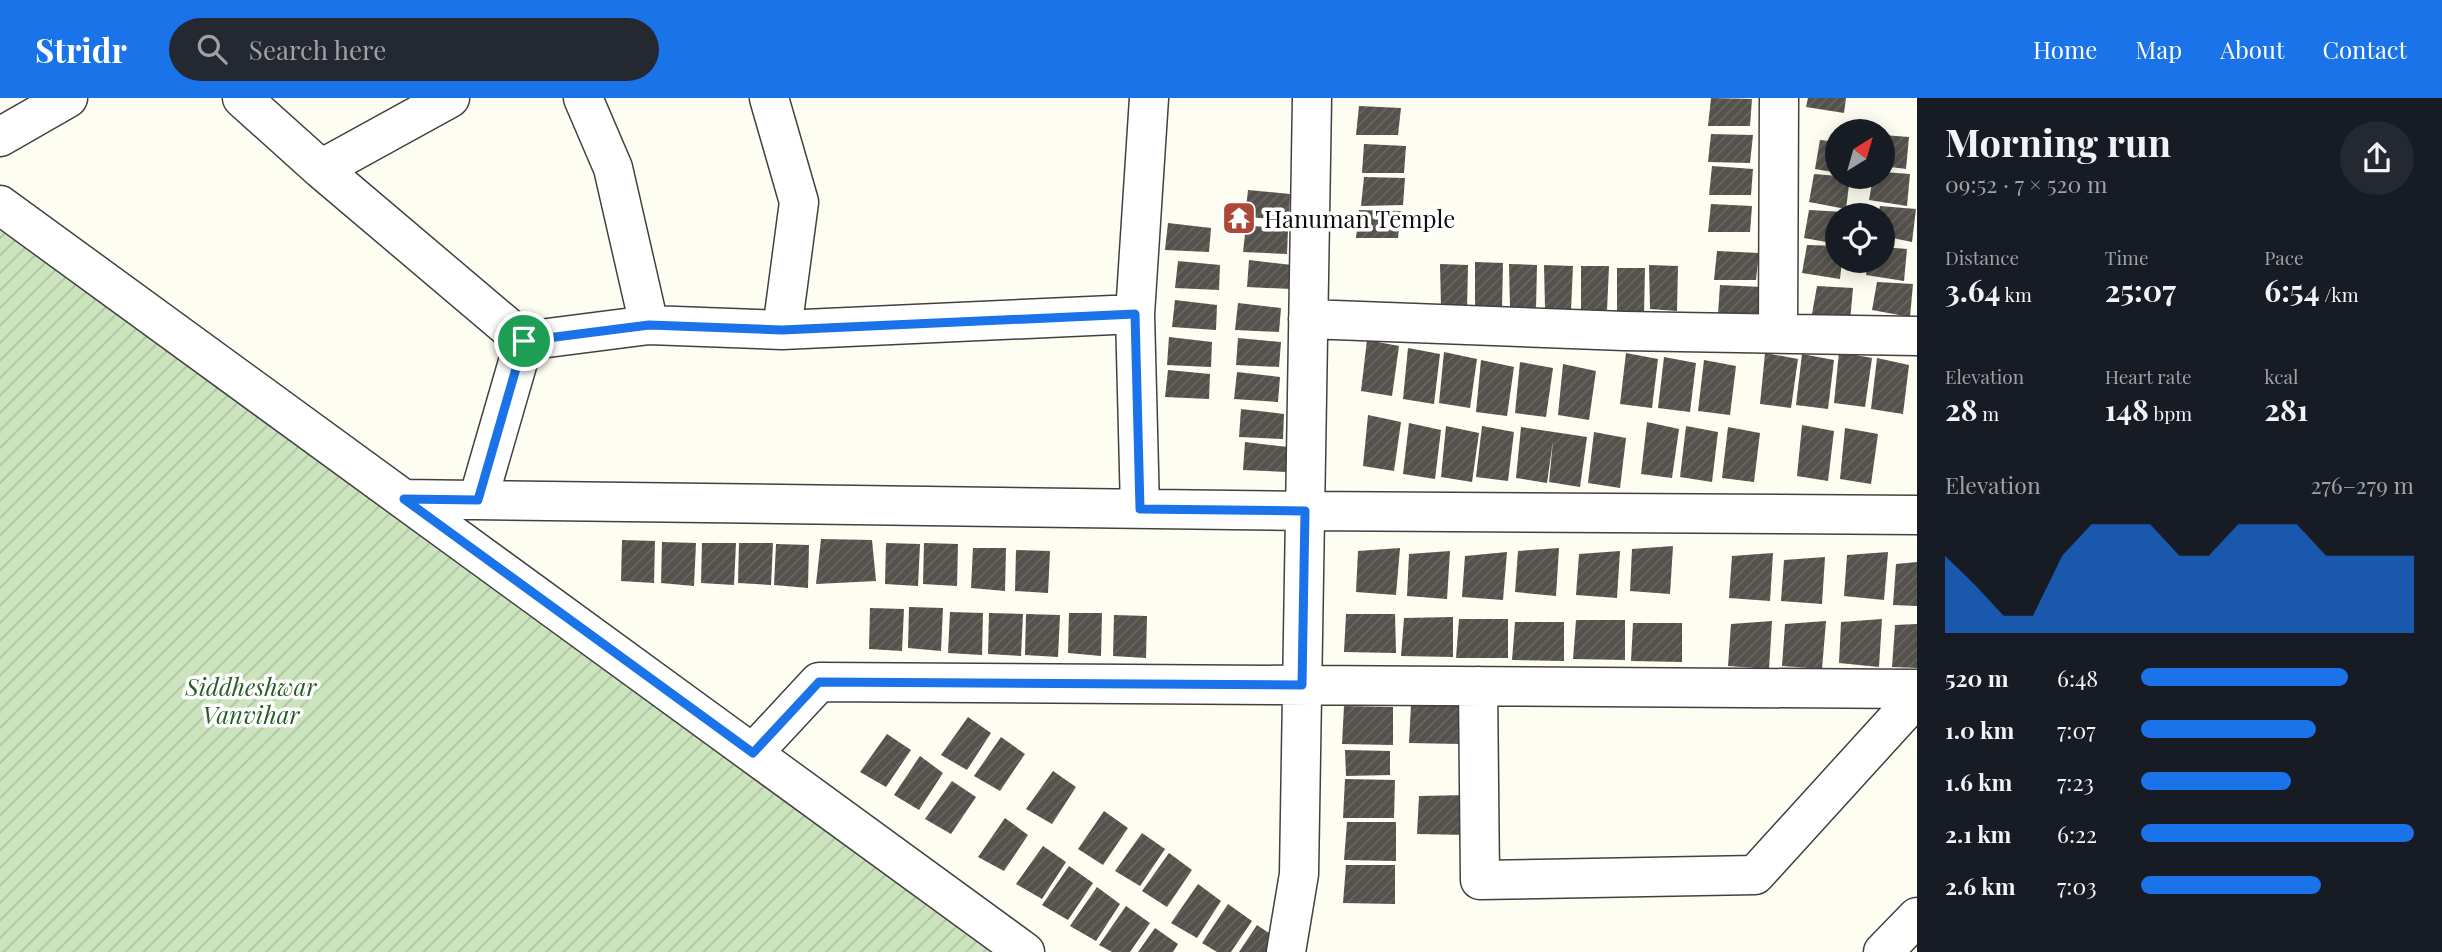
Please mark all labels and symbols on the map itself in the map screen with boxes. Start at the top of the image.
north arrow [1825,119,1895,189]
temple icon: Hanuman Temple [1220,199,1258,237]
place label: Hanuman Temple [1264,202,1455,234]
pin [494,311,554,371]
park label: Siddheshwar Vanvihar [185,670,317,730]

